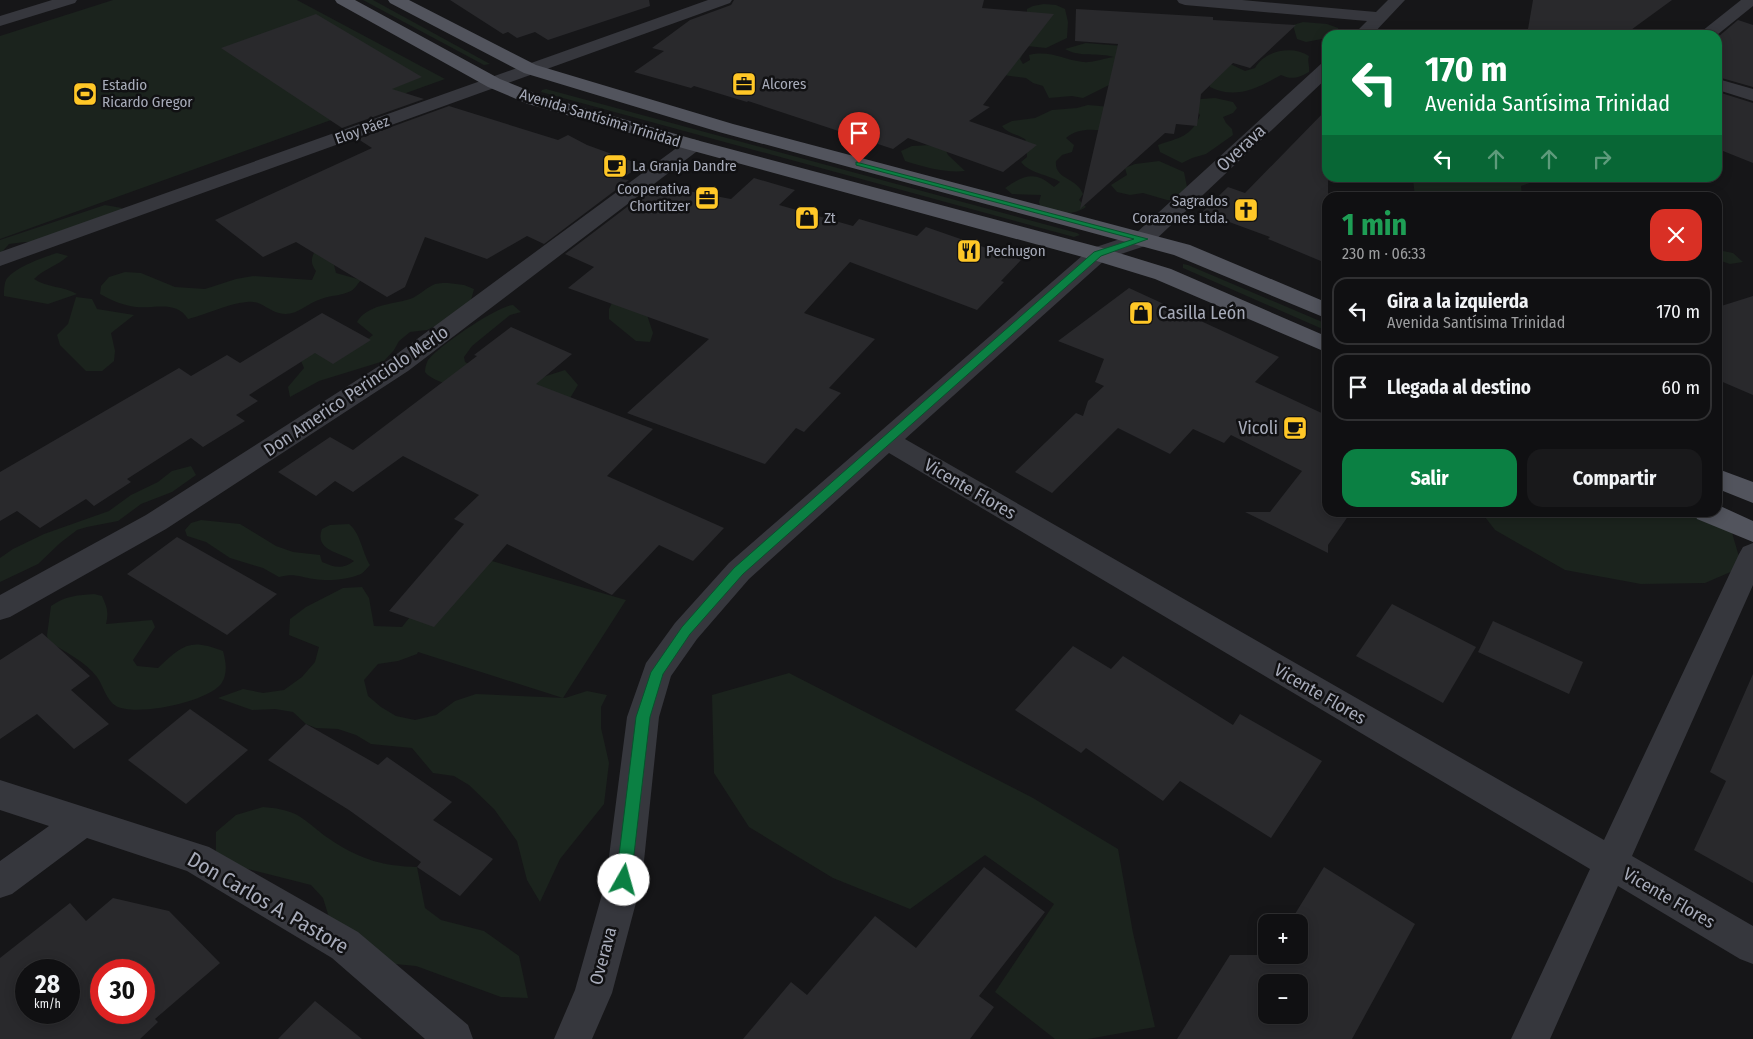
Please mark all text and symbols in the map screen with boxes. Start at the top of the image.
text: 170 m [1425,48,1508,90]
icon: left [1342,50,1407,115]
office icon: Alcores [731,71,757,97]
place label: Alcores [762,75,806,93]
place label: Estadio Ricardo Gregor [102,76,193,111]
sports icon: Estadio Ricardo Gregor [72,81,98,107]
street label: Avenida Santísima Trinidad [517,85,683,151]
text: Avenida Santísima Trinidad [1425,90,1670,117]
street label: Eloy Páez [332,112,392,148]
pin [838,112,880,163]
icon: arrive [845,119,873,147]
street label: Overava [1212,120,1270,176]
icon: left [1429,145,1457,173]
icon: ahead [1482,145,1510,173]
icon: ahead [1535,145,1563,173]
icon: right [1588,145,1616,173]
cafe icon: La Granja Dandre [602,153,628,179]
place label: La Granja Dandre [632,157,737,175]
place label: Cooperativa Chortitzer [617,180,691,215]
office icon: Cooperativa Chortitzer [694,185,720,211]
place label: Sagrados Corazones Ltda. [1132,192,1228,227]
church icon: Sagrados Corazones Ltda. [1233,197,1259,223]
shop icon: Zt [794,205,820,231]
text: 1 min [1342,207,1407,243]
place label: Zt [824,209,836,227]
button: close [1650,209,1702,261]
restaurant icon: Pechugon [956,238,982,264]
place label: Pechugon [986,242,1046,260]
text: 230 m · 06:33 [1342,244,1426,263]
text: Gira a la izquierda [1387,290,1529,313]
icon: left [1344,297,1372,325]
shop icon: Casilla León [1128,300,1154,326]
text: 170 m [1656,300,1700,323]
place label: Casilla León [1158,302,1246,324]
text: Avenida Santísima Trinidad [1387,313,1565,332]
street label: Don Americo Perinciolo Merlo [259,321,453,461]
icon: arrive [1344,373,1372,401]
text: Llegada al destino [1387,376,1531,399]
text: 60 m [1662,376,1700,399]
cafe icon: Vicoli [1282,415,1308,441]
place label: Vicoli [1238,417,1278,439]
button: Salir [1342,449,1517,507]
button: Compartir [1527,449,1702,507]
street label: Vicente Flores [920,454,1020,524]
street label: Vicente Flores [1270,659,1370,729]
street label: Don Carlos A. Pastore [183,846,353,960]
position arrow [597,853,649,905]
street label: Vicente Flores [1619,863,1719,933]
map controls [1258,914,1308,1024]
button: + [1258,914,1308,964]
street label: Overava [585,924,621,987]
speed limit sign: 30 [90,959,155,1024]
text: 28 [35,970,60,1000]
button: − [1258,974,1308,1024]
text: km/h [34,997,61,1011]

